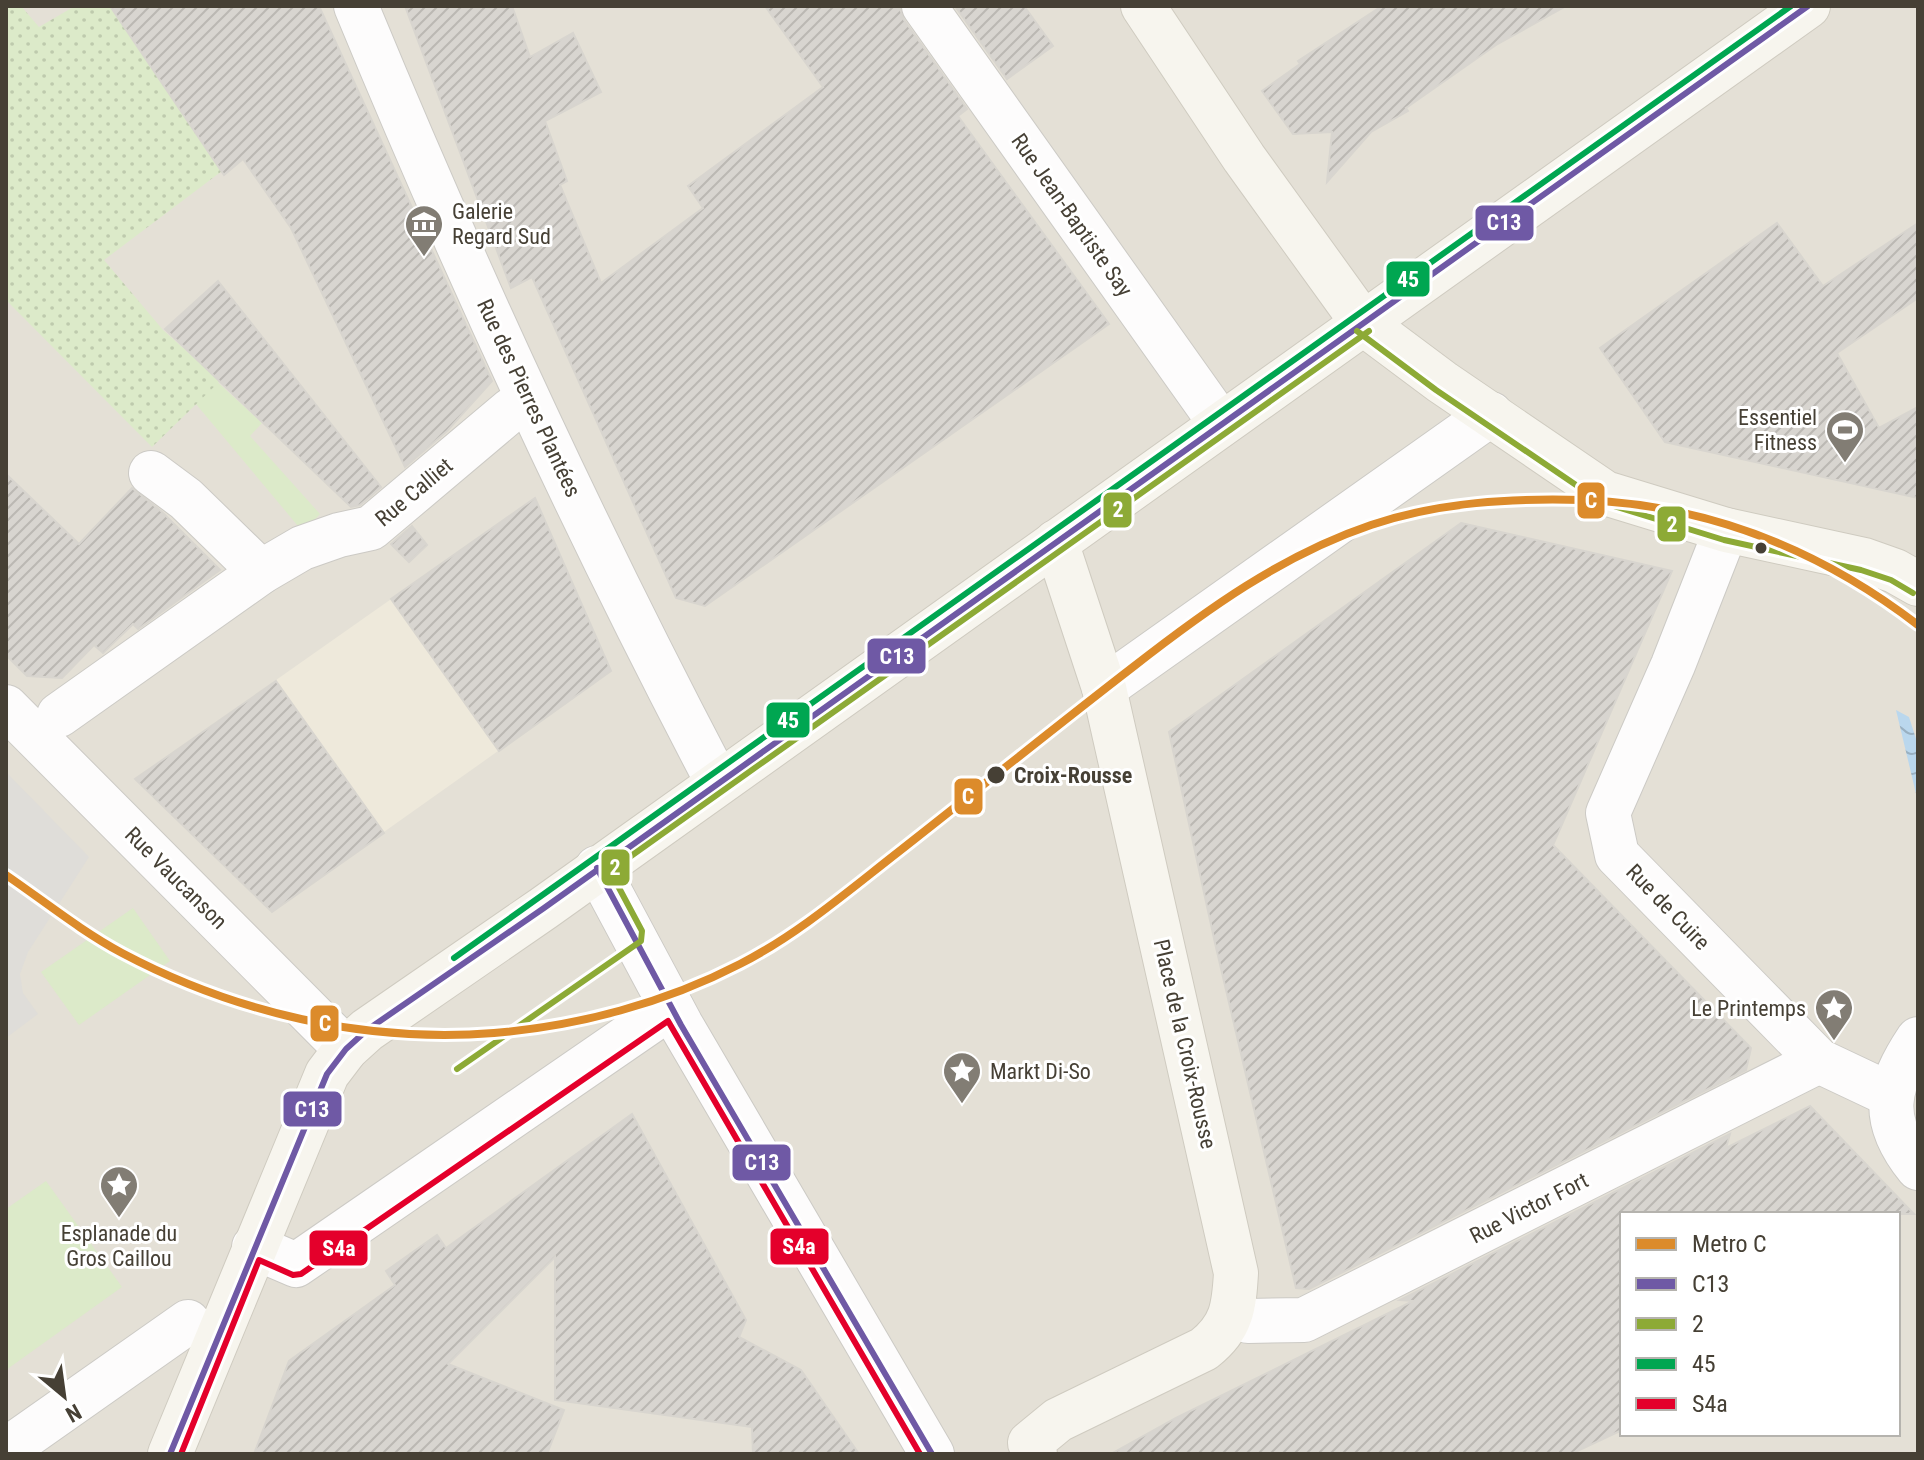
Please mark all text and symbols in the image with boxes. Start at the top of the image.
street label: Rue Jean-Baptiste Say [1006,129,1138,301]
place label: Galerie Regard Sud [452,199,551,249]
museum icon: Galerie Regard Sud [403,203,445,258]
line badge: C13 [1474,204,1535,242]
text: C13 [1487,210,1521,235]
line badge: 45 [1385,260,1431,298]
text: 45 [1397,267,1419,292]
street label: Rue des Pierres Plantées [472,295,586,501]
place label: Essentiel Fitness [1738,405,1817,455]
sports icon: Essentiel Fitness [1824,409,1866,464]
street label: Rue Calliet [370,453,458,531]
line badge: C [1576,481,1606,520]
text: C [1585,488,1597,513]
line badge: 2 [1102,491,1133,529]
text: 2 [1112,497,1124,522]
line badge: 2 [1656,505,1687,543]
text: 2 [1666,512,1678,537]
unlabelled marker [1753,540,1769,556]
line badge: C13 [866,637,927,675]
text: C13 [880,644,914,669]
line badge: 45 [765,701,811,739]
text: 45 [777,708,799,733]
place label: Croix-Rousse [1014,763,1132,788]
marker: Croix-Rousse [985,764,1007,786]
line badge: C [953,777,984,816]
text: C [962,784,974,809]
street label: Rue Vaucanson [120,822,232,934]
line badge: 2 [600,848,631,887]
text: 2 [609,855,621,880]
street label: Rue de Cuire [1621,859,1715,955]
street label: Place de la Croix-Rousse [1149,937,1221,1151]
place icon: Le Printemps [1813,987,1855,1042]
place label: Le Printemps [1691,996,1806,1021]
line badge: C [309,1004,340,1043]
text: C [319,1011,331,1036]
place icon: Markt Di-So [941,1050,983,1105]
place label: Markt Di-So [990,1059,1091,1084]
line badge: C13 [282,1090,343,1128]
text: C13 [295,1097,329,1122]
line badge: C13 [731,1143,792,1182]
text: C13 [745,1150,779,1175]
place icon: Esplanade du Gros Caillou [98,1164,140,1219]
street label: Rue Victor Fort [1466,1167,1592,1249]
legend [1620,1212,1900,1436]
place label: Esplanade du Gros Caillou [61,1221,177,1271]
line badge: S4a [769,1227,830,1266]
line badge: S4a [308,1229,369,1267]
text: Metro C [1692,1230,1767,1258]
text: S4a [782,1234,816,1259]
text: S4a [322,1236,356,1261]
text: C13 [1692,1270,1729,1298]
text: 2 [1692,1310,1704,1338]
text: 45 [1692,1350,1716,1378]
north arrow [24,1356,104,1436]
text: S4a [1692,1390,1728,1418]
text: N [61,1399,85,1427]

